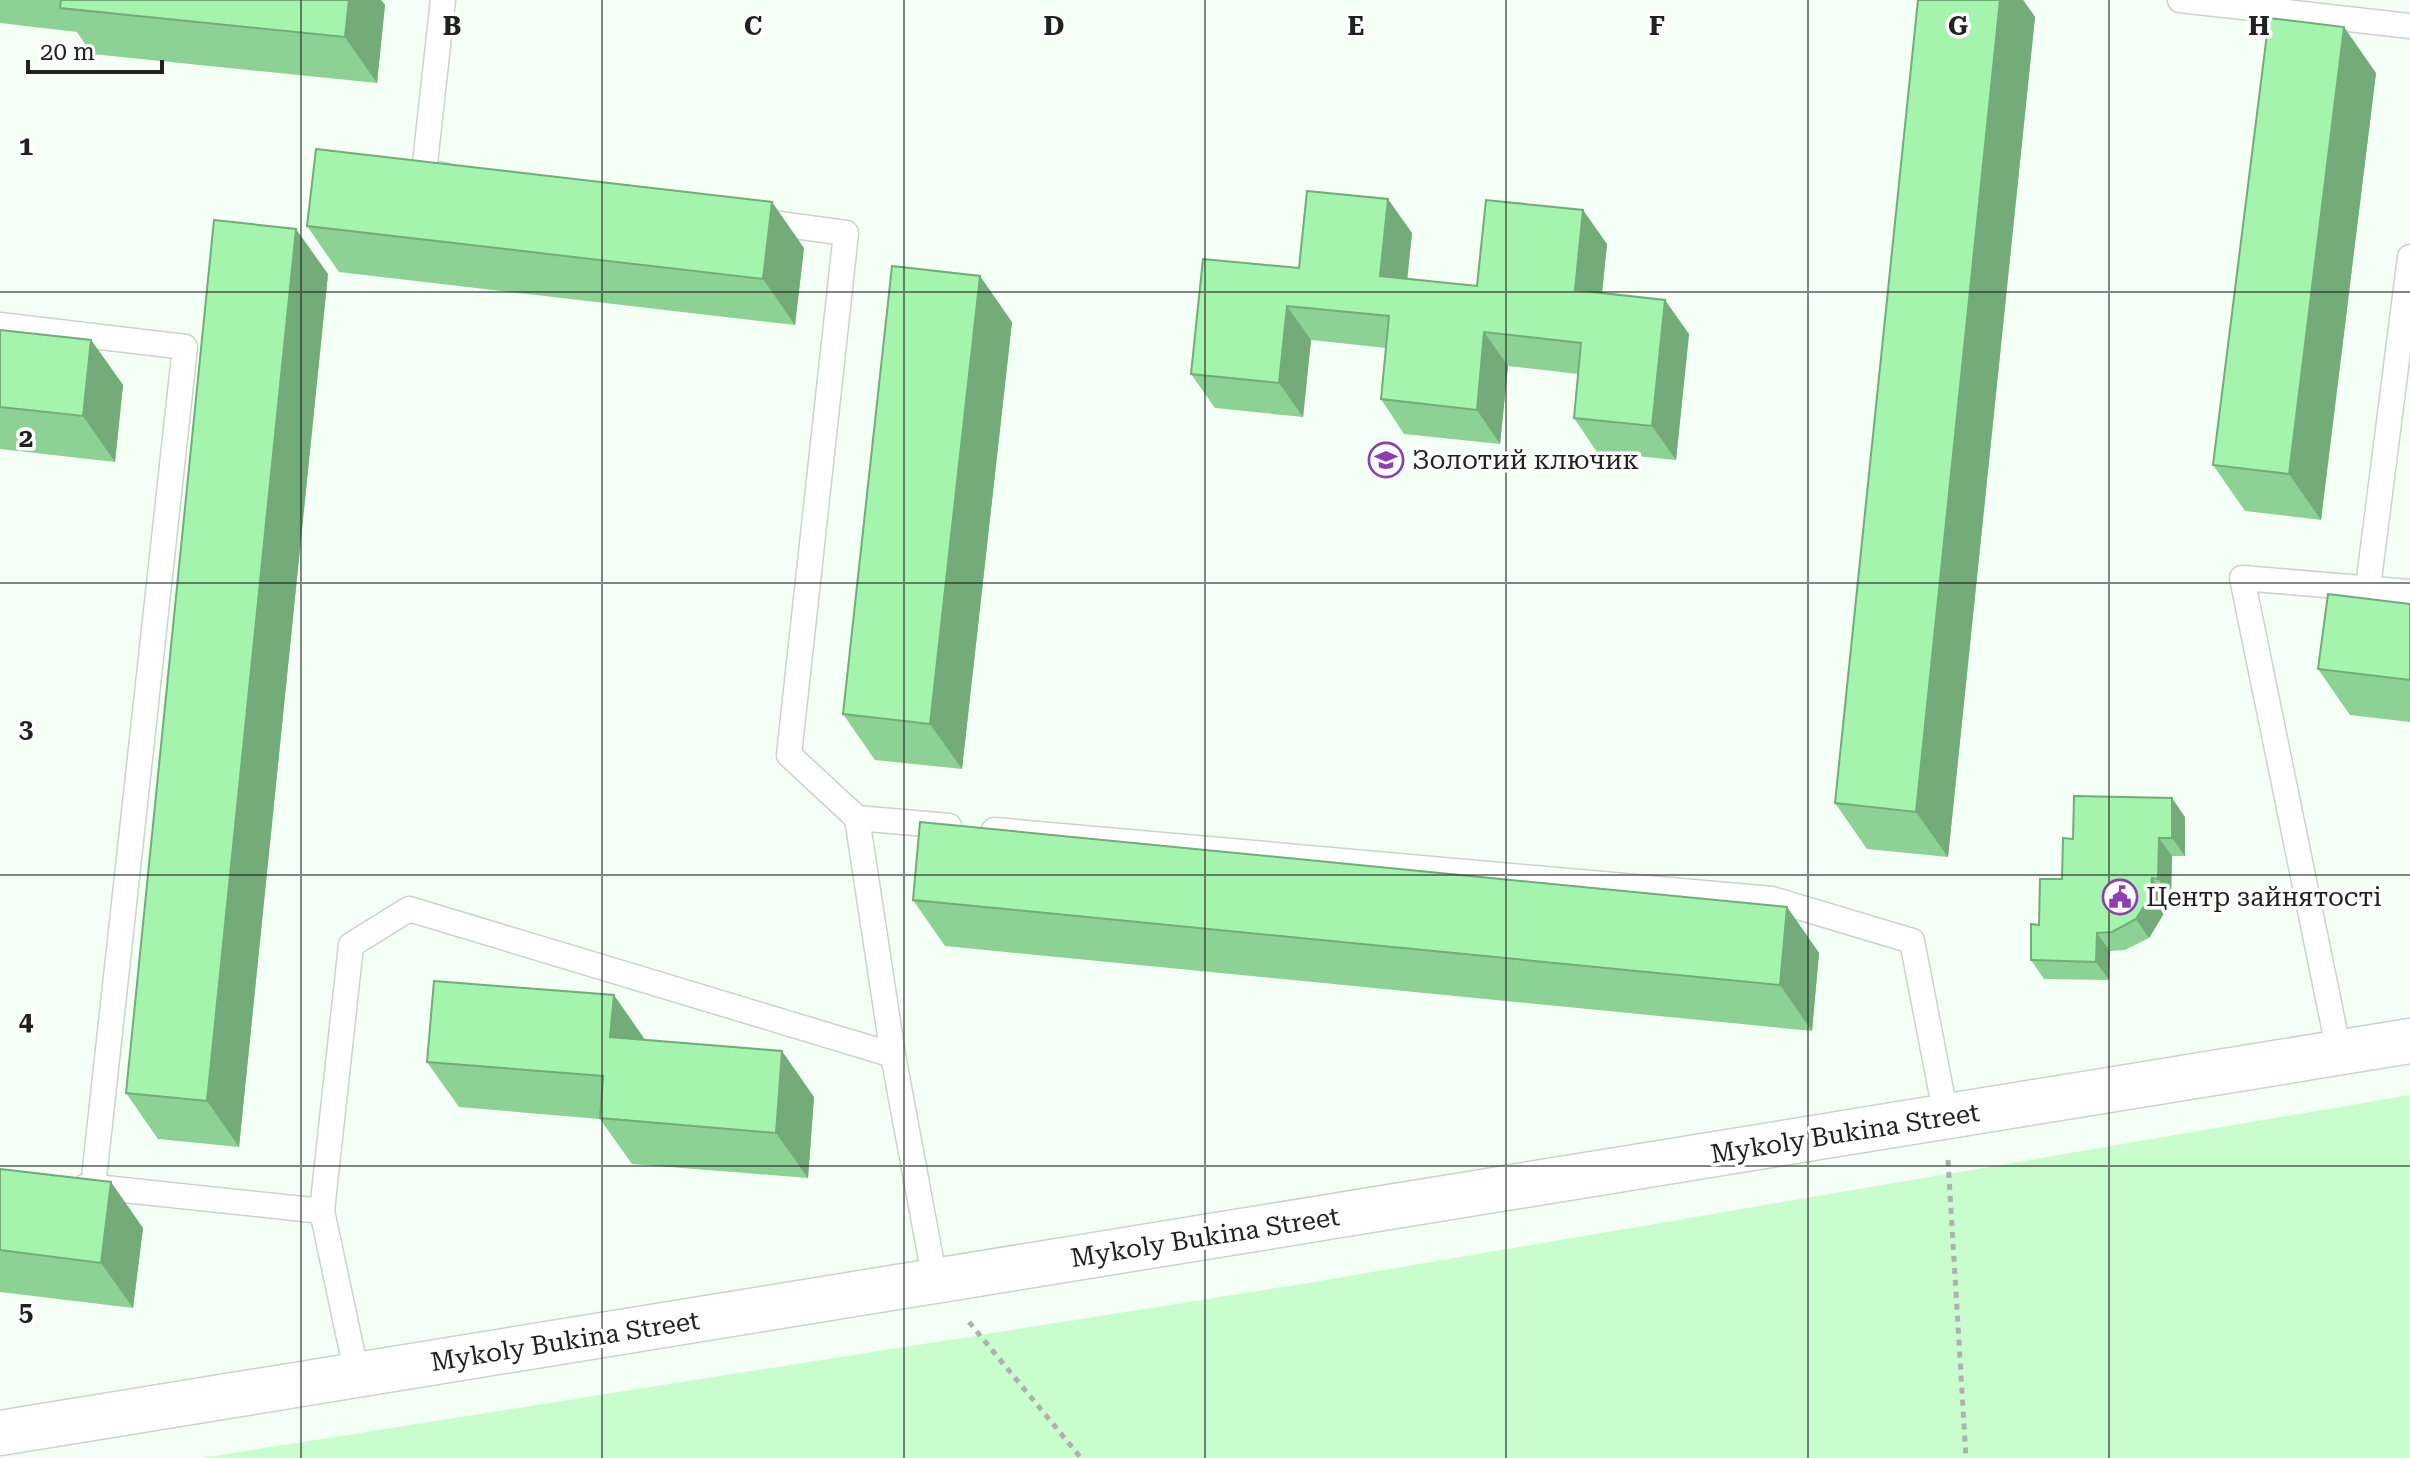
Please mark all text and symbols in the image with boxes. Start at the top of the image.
text: B [443,11,461,41]
text: C [744,11,762,41]
text: D [1044,11,1064,41]
text: E [1348,11,1364,41]
text: F [1649,11,1665,41]
text: G [1948,11,1968,41]
text: H [2248,11,2270,41]
scale bar [28,24,162,74]
text: 20 m [40,38,95,66]
text: 1 [19,131,33,161]
text: 2 [19,423,33,453]
school or university icon: Золотий ключик [1367,441,1405,479]
place label: Золотий ключик [1412,445,1639,475]
text: 3 [19,714,33,744]
public building icon: Центр зайнятості [2101,878,2139,916]
place label: Центр зайнятості [2146,882,2381,912]
text: 4 [19,1006,34,1036]
street label: Mykoly Bukina Street [1708,1097,1982,1169]
street label: Mykoly Bukina Street [1068,1201,1342,1273]
text: 5 [19,1297,33,1327]
street label: Mykoly Bukina Street [428,1305,702,1377]

